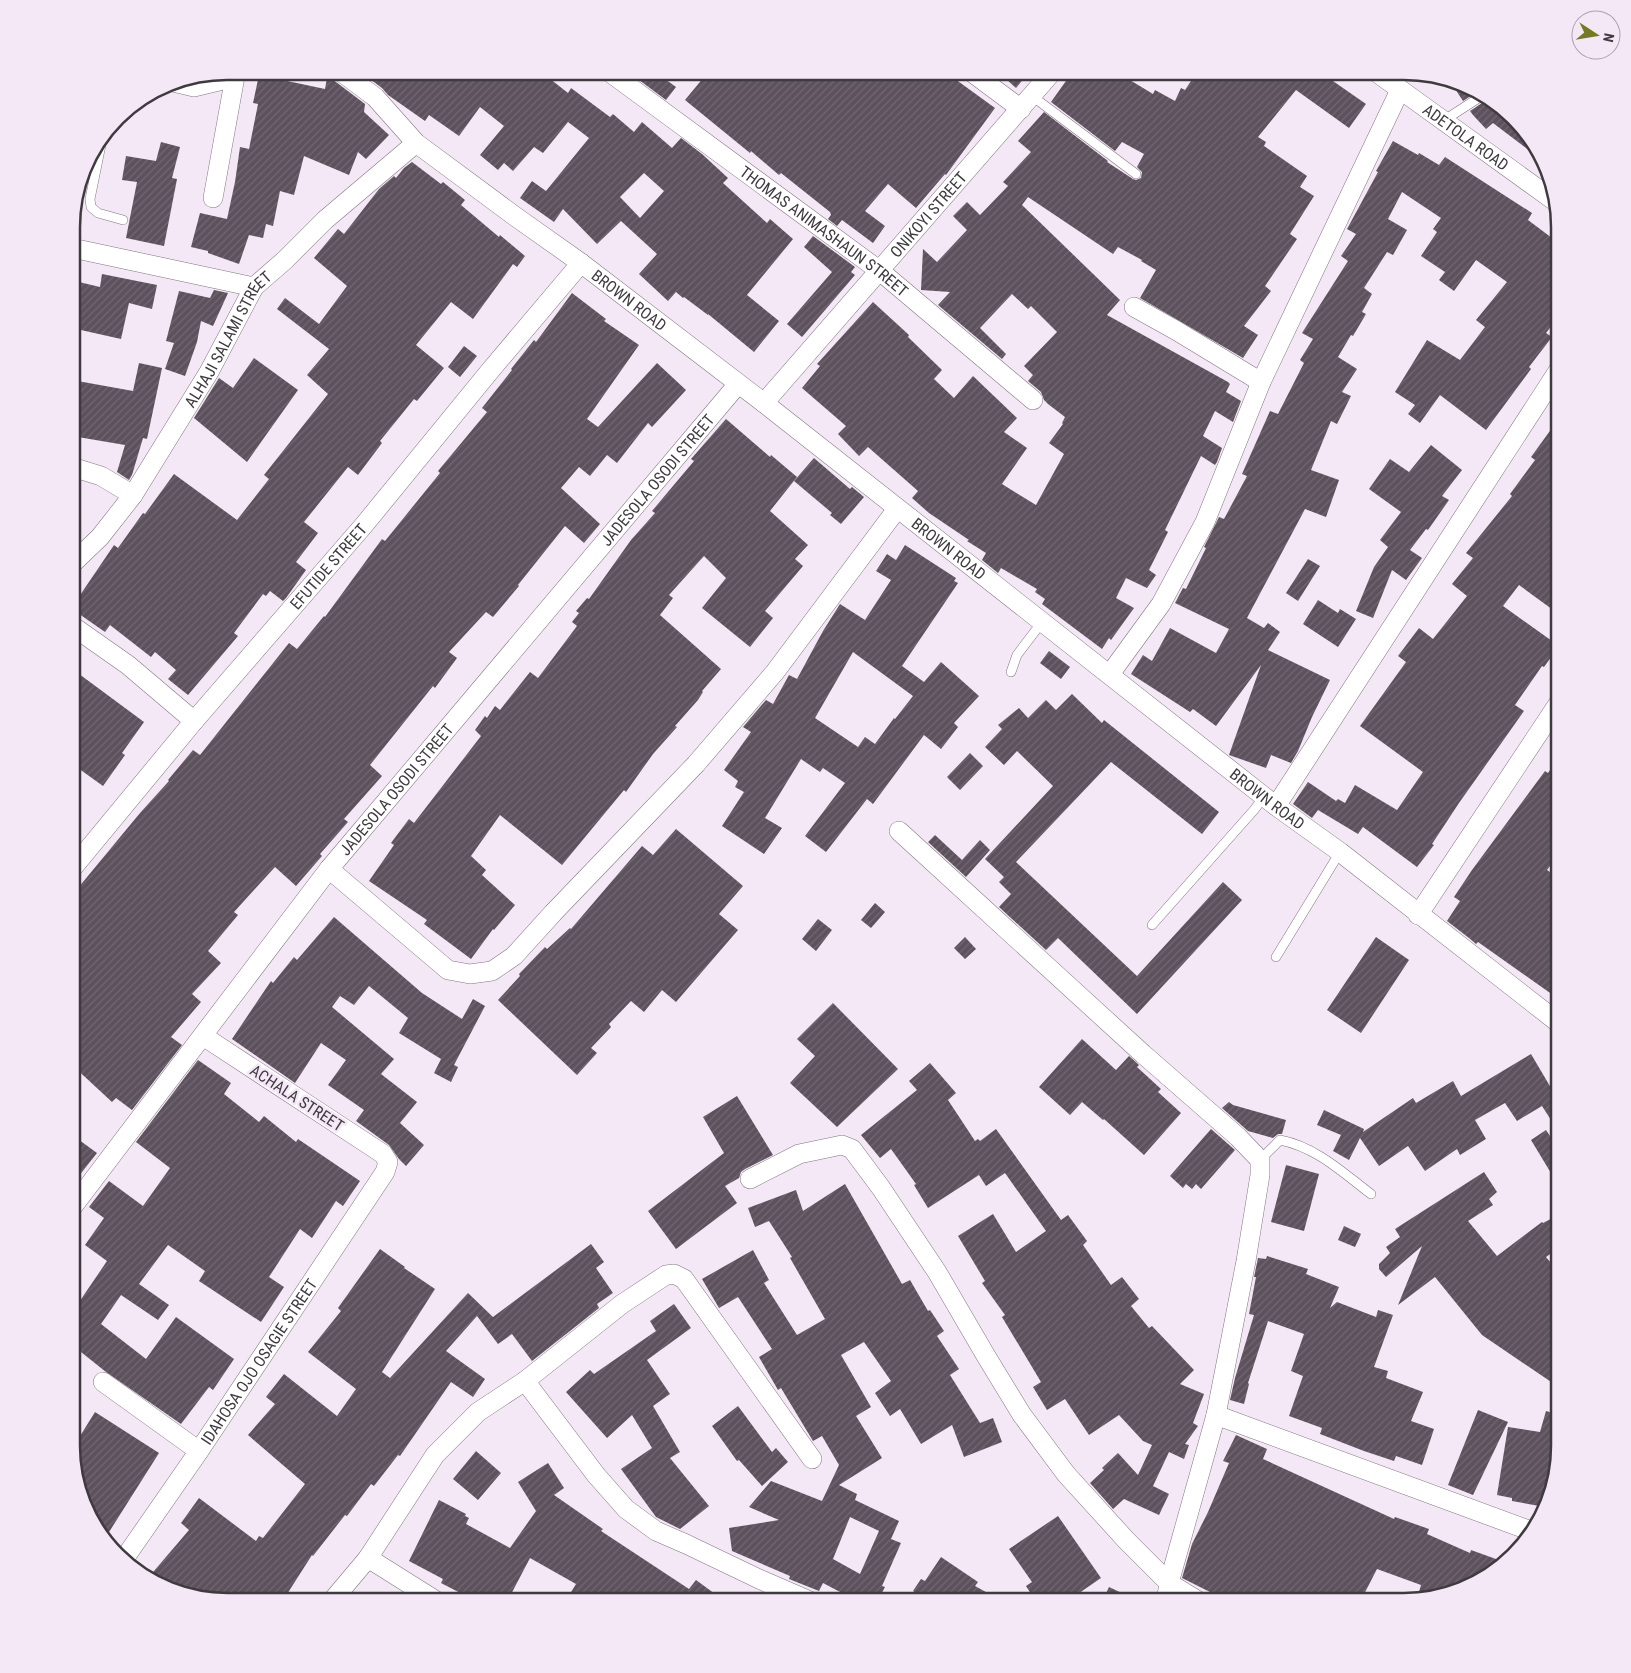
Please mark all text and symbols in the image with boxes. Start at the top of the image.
north arrow [1571,10,1621,60]
text: N [1600,32,1617,44]
street label: ADETOLA ROAD [1419,100,1513,174]
street label: THOMAS ANIMASHAUN STREET [736,162,912,300]
street label: ONIKOYI STREET [886,168,970,261]
street label: BROWN ROAD [588,265,670,334]
street label: ALHAJI SALAMI STREET [180,267,275,411]
street label: JADESOLA OSODI STREET [596,410,718,549]
street label: BROWN ROAD [908,514,990,584]
street label: EFUTIDE STREET [286,520,370,613]
street label: JADESOLA OSODI STREET [335,720,457,859]
street label: BROWN ROAD [1226,764,1309,833]
street label: ACHALA STREET [247,1061,347,1135]
street label: IDAHOSA OJO OSAGIE STREET [197,1275,321,1448]

